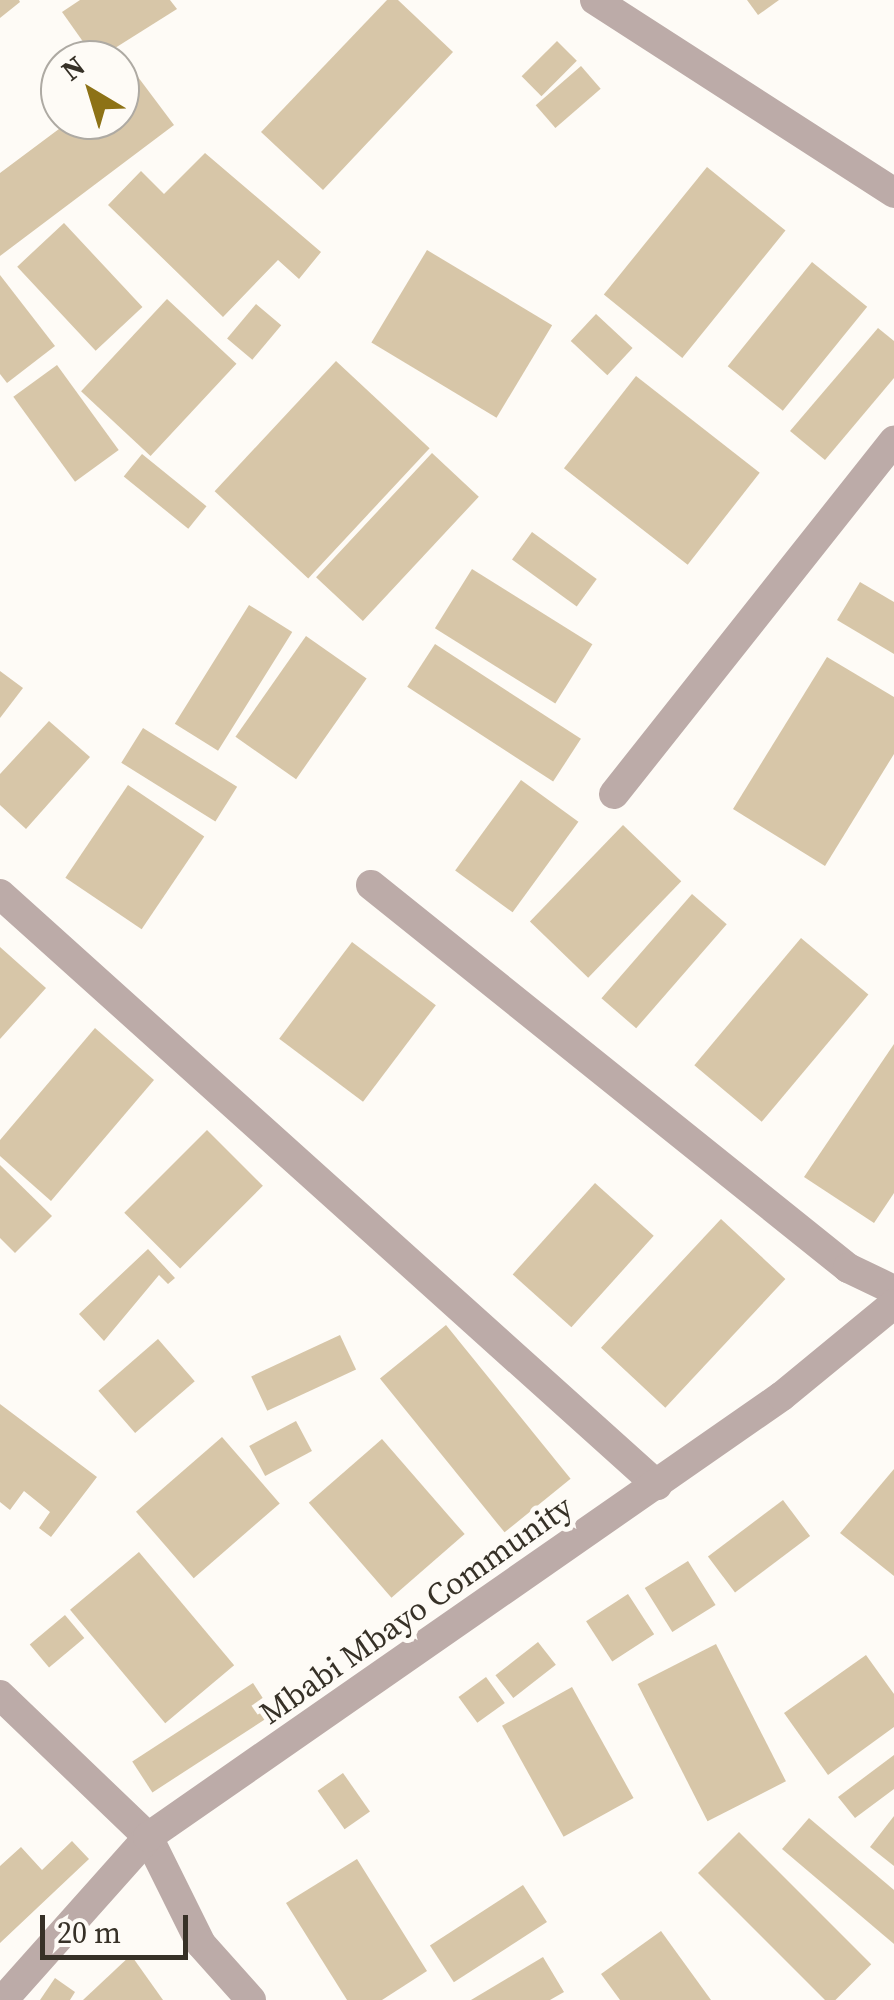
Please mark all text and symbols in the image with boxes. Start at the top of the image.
north arrow [40,40,140,140]
text: N [53,47,92,89]
street label: Mbabi Mbayo Community [252,1487,580,1733]
scale bar [45,1895,192,1957]
text: 20 m [57,1912,121,1953]

